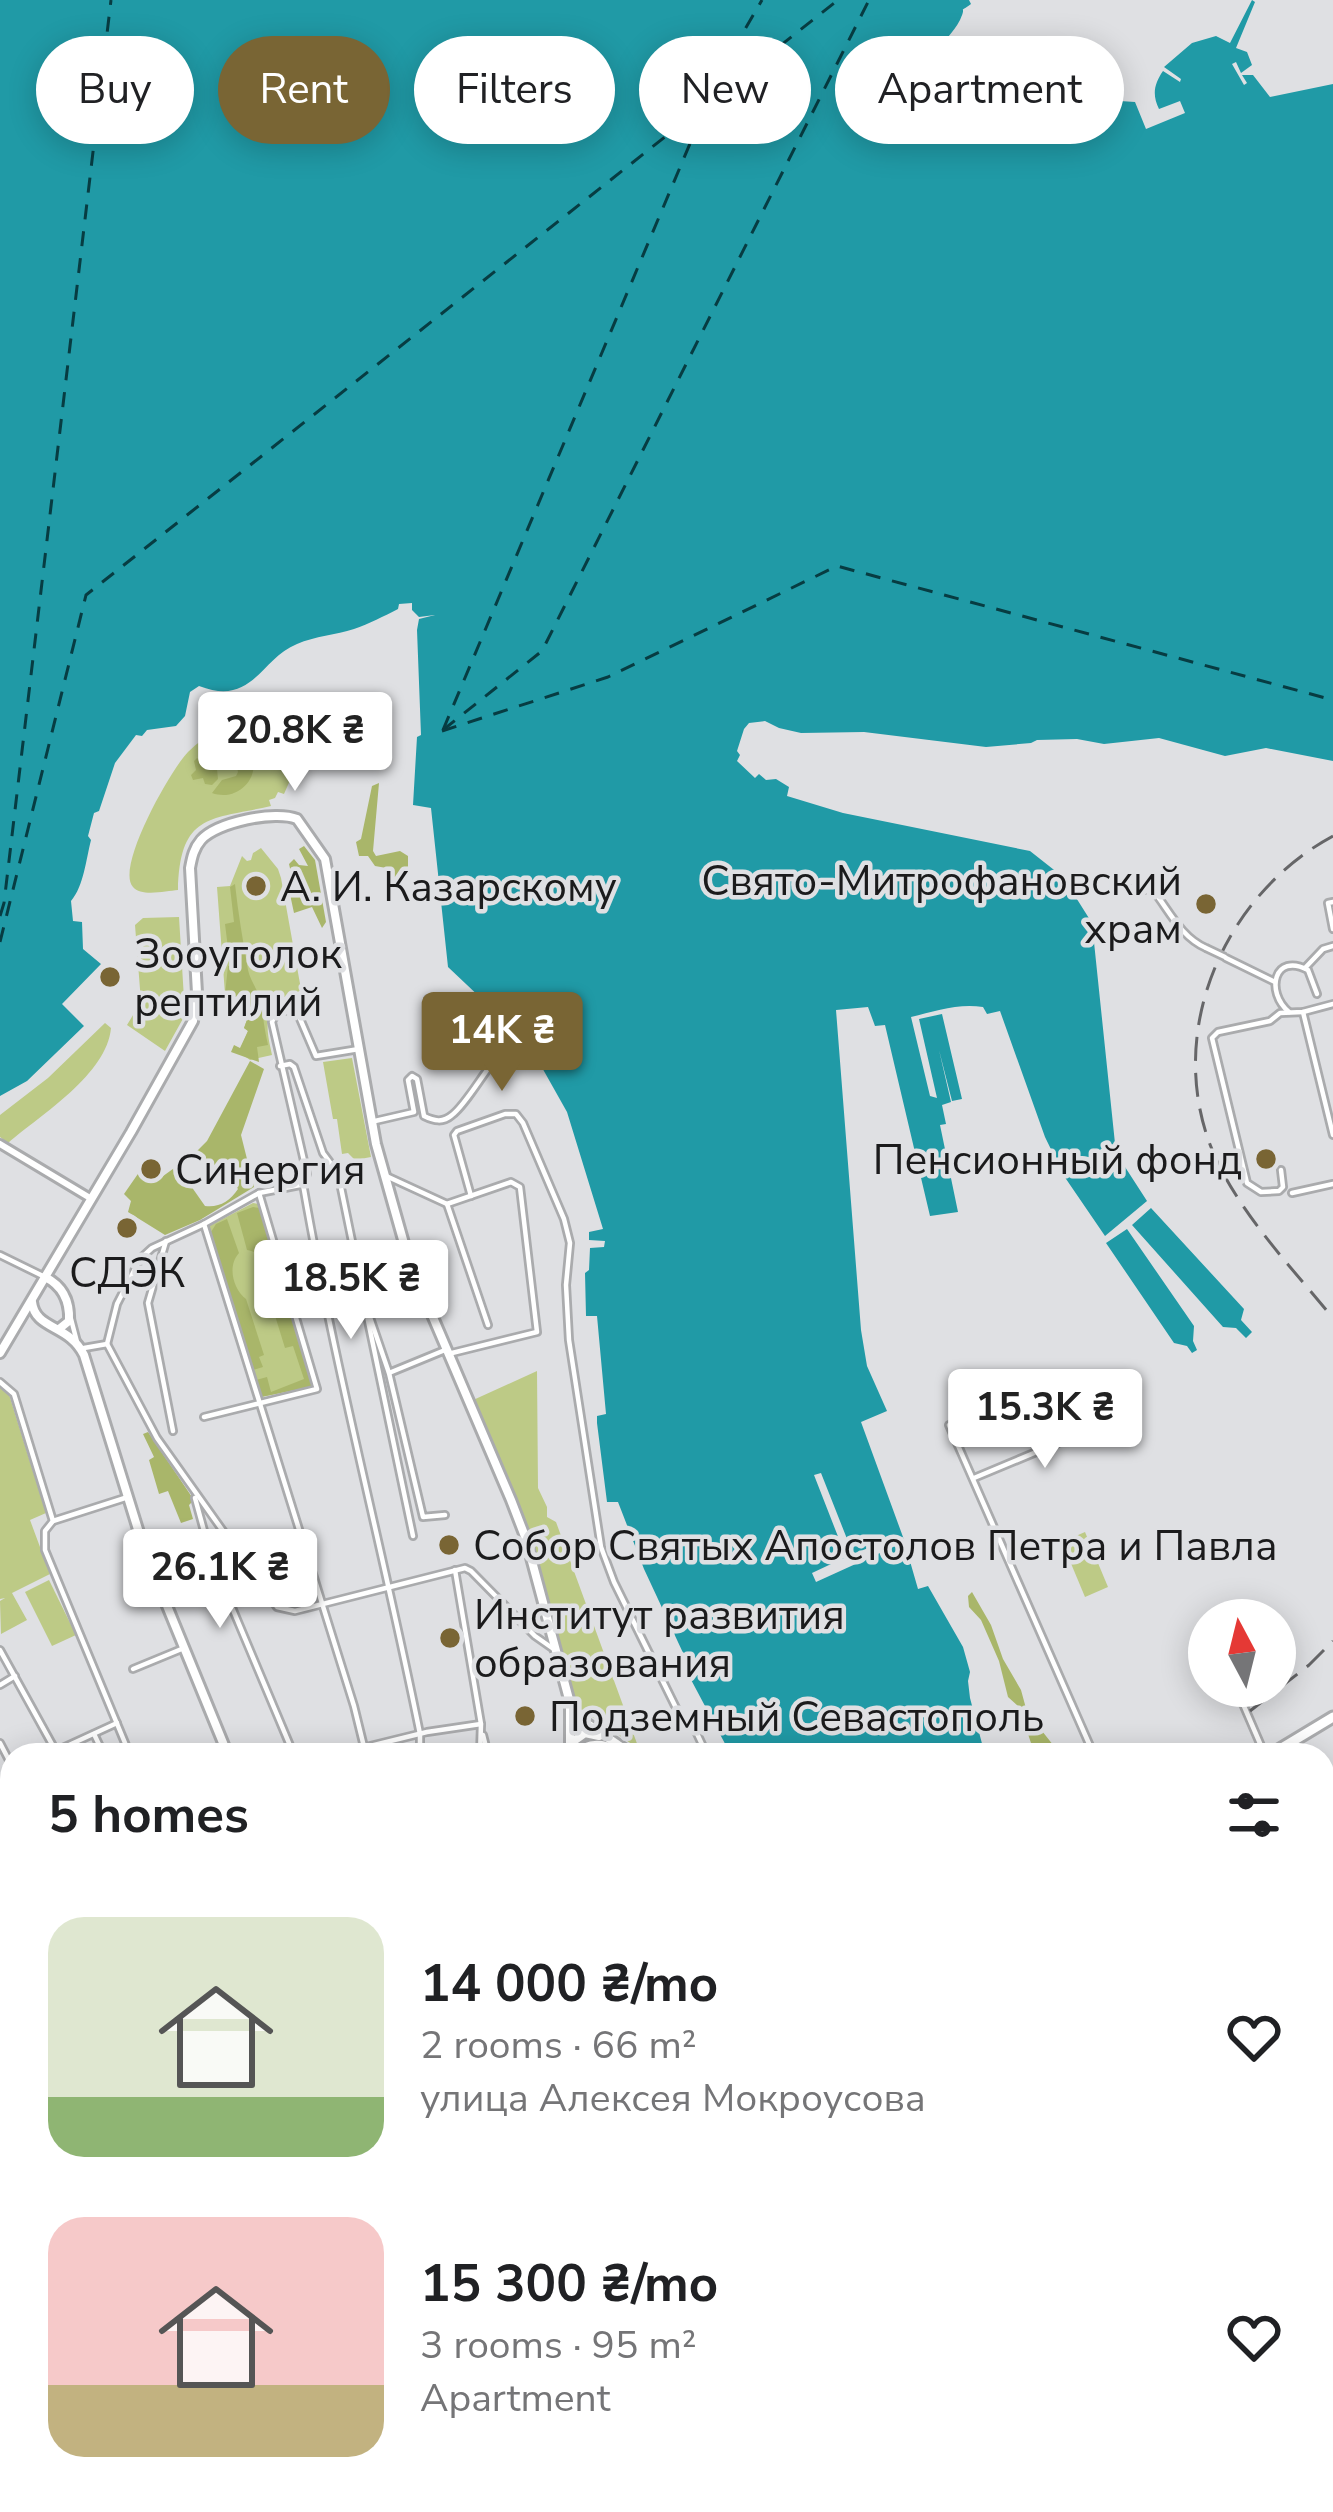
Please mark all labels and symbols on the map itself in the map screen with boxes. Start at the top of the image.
pin: 20.8K ₴ [184,692,406,794]
place label: Свято-Митрофановский храм [701,853,1182,958]
place label: А. И. Казарскому [280,859,617,916]
marker: А. И. Казарскому [243,873,269,899]
marker: Свято-Митрофановский храм [1193,891,1219,917]
place label: Зооуголок рептилий [134,926,343,1031]
marker: Зооуголок рептилий [97,964,123,990]
pin: 14K ₴ [418,992,586,1094]
place label: Пенсионный фонд [873,1132,1242,1189]
place label: Синергия [175,1142,366,1199]
marker: Пенсионный фонд [1253,1146,1279,1172]
marker: Синергия [138,1156,164,1182]
marker: СДЭК [114,1215,140,1241]
pin: 18.5K ₴ [240,1240,462,1342]
place label: СДЭК [69,1245,185,1302]
pin: 15.3K ₴ [934,1369,1156,1471]
place label: Собор Святых Апостолов Петра и Павла [473,1518,1278,1575]
pin: 26.1K ₴ [109,1529,331,1631]
marker: Собор Святых Апостолов Петра и Павла [436,1532,462,1558]
place label: Институт развития образования [474,1587,845,1692]
north arrow [1188,1599,1296,1707]
marker: Институт развития образования [437,1625,463,1651]
place label: Подземный Севастополь [549,1689,1044,1746]
marker: Подземный Севастополь [512,1703,538,1729]

